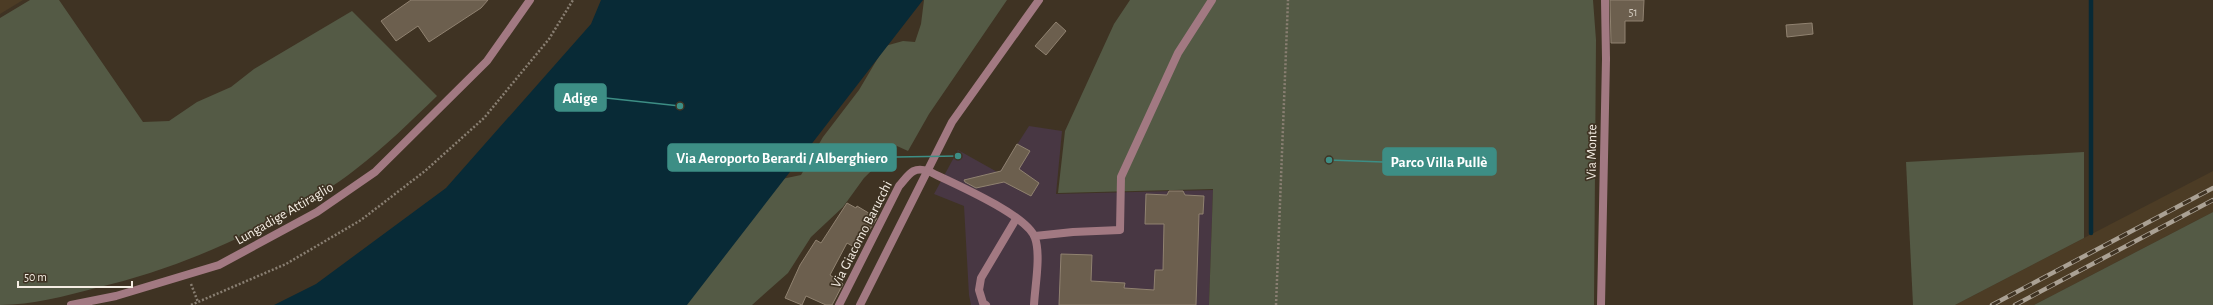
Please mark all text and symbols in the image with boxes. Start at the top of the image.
house number: 51 [1628,6,1638,18]
callout: Adige [555,84,606,111]
text: Adige [562,91,598,106]
street label: Via Monte [1585,124,1599,180]
callout: Via Aeroporto Berardi / Alberghiero [668,144,896,171]
callout: Parco Villa Pullè [1383,148,1496,175]
text: Via Aeroporto Berardi / Alberghiero [676,151,888,166]
text: Parco Villa Pullè [1391,155,1487,170]
street label: Via Giacomo Barucchi [829,179,895,290]
street label: Lungadige Attiraglio [233,180,336,248]
scale bar [18,263,132,289]
text: 50 m [24,271,47,283]

